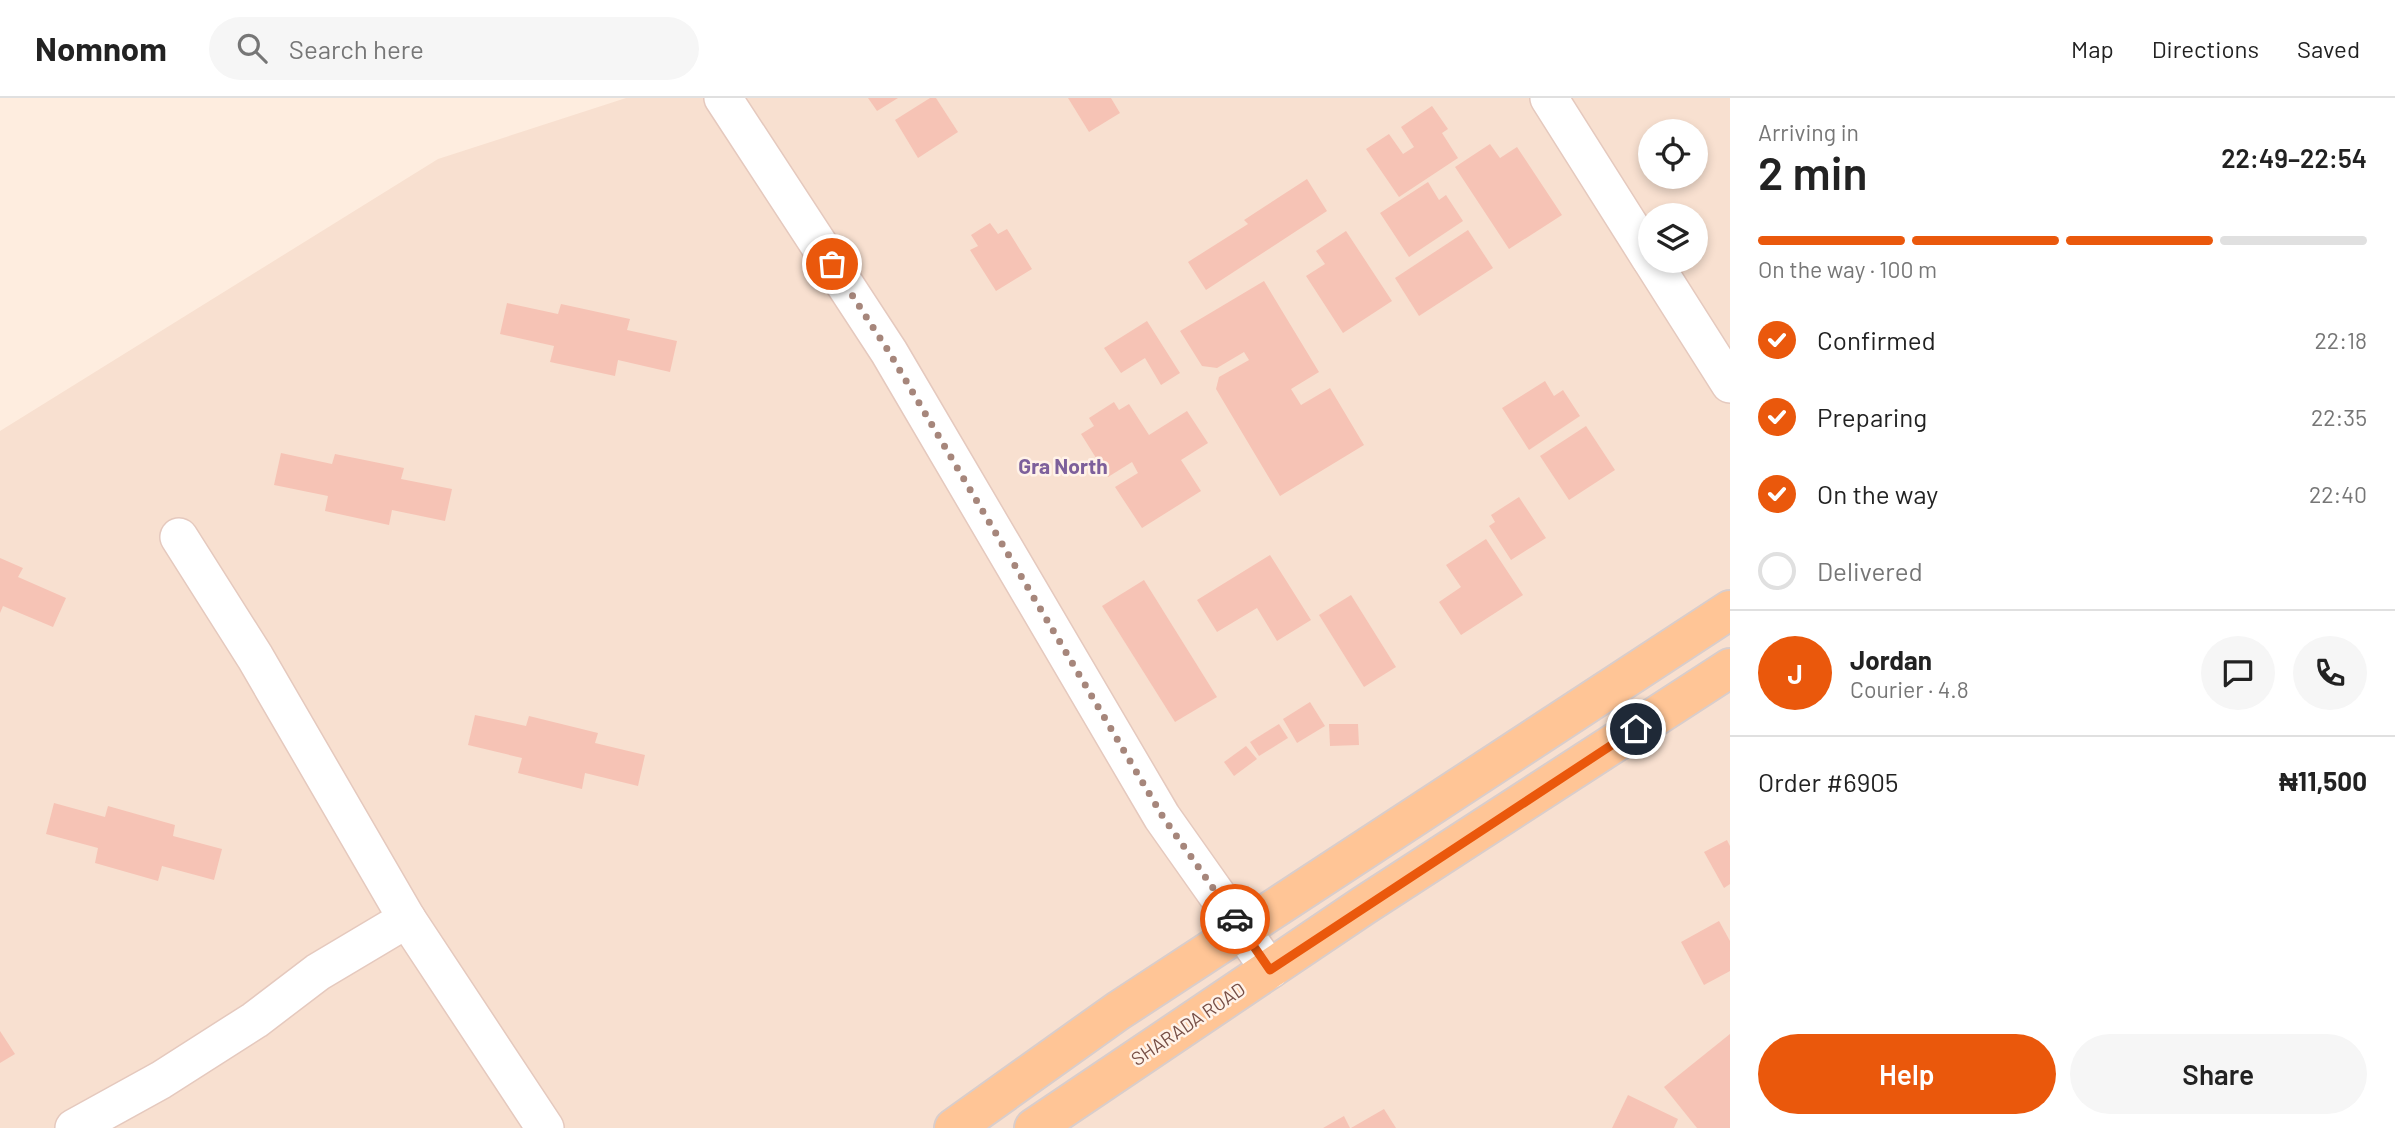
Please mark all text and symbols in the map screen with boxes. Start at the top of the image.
search box [209,17,699,80]
text: Nomnom [35,28,167,68]
icon: search [233,29,271,67]
text: Search here [289,33,424,64]
text: Map [2071,34,2114,63]
text: Directions [2152,34,2259,63]
text: Saved [2297,34,2360,63]
text: Arriving in [1758,118,1859,146]
map controls [1638,119,1708,273]
button: locate [1638,119,1708,189]
text: 22:49–22:54 [2221,142,2367,173]
text: 2 min [1758,144,1867,199]
button: layers [1638,203,1708,273]
pin [802,234,862,294]
icon: bag [813,245,851,283]
text: On the way · 100 m [1758,255,1937,283]
icon: check [1758,321,1796,359]
text: Confirmed [1817,324,1936,355]
text: 22:18 [2315,326,2367,354]
icon: check [1758,398,1796,436]
text: Preparing [1817,401,1927,432]
text: 22:35 [2311,403,2367,431]
district label: Gra North [1018,453,1108,478]
icon: check [1758,475,1796,513]
text: On the way [1817,478,1938,509]
text: 22:40 [2309,480,2367,508]
text: Delivered [1817,555,1923,586]
button: chat [2201,636,2275,710]
button: phone [2293,636,2367,710]
text: Jordan [1850,644,1932,675]
text: J [1787,658,1803,689]
text: Courier · 4.8 [1850,675,1969,703]
pin [1606,699,1666,759]
icon: home [1617,710,1655,748]
text: ₦11,500 [2279,765,2367,796]
text: Order #6905 [1758,766,1898,797]
courier [1200,884,1270,954]
icon: car [1216,900,1254,938]
street label: SHARADA ROAD [1126,977,1249,1070]
button: Help [1758,1034,2056,1114]
button: Share [2070,1034,2367,1114]

